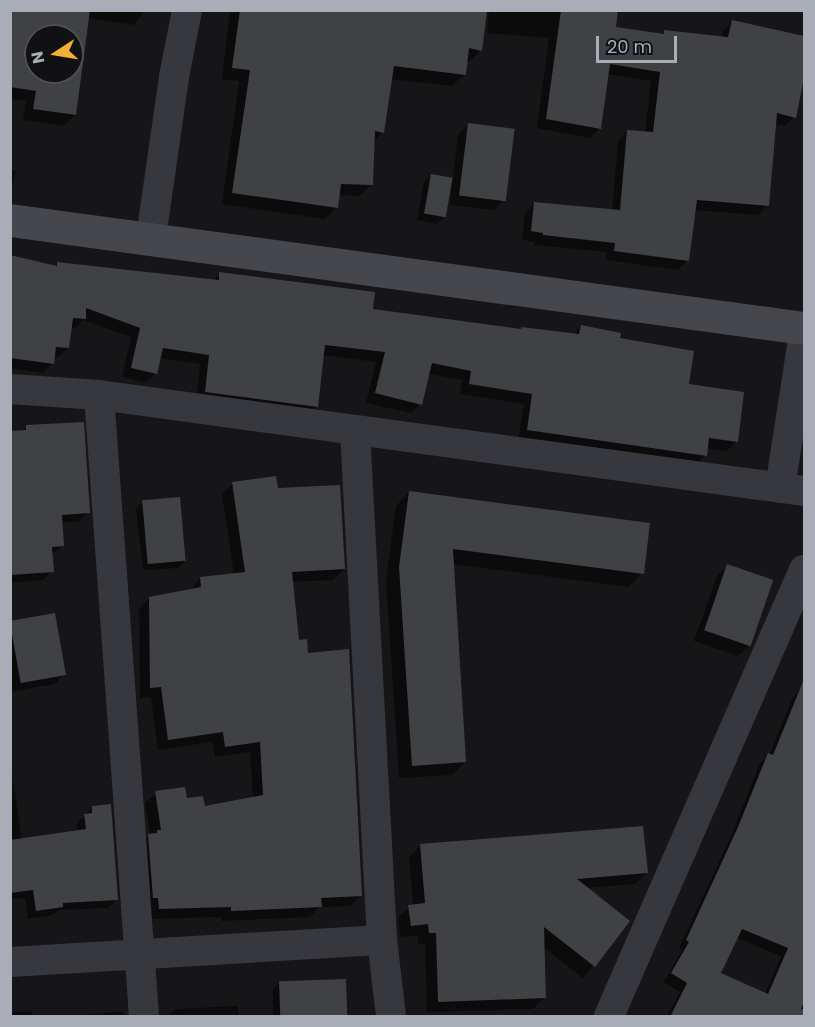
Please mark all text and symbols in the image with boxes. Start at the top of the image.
north arrow [24,24,84,84]
scale bar [599,24,680,62]
text: 20 m [607,34,652,59]
text: N [25,49,50,66]

